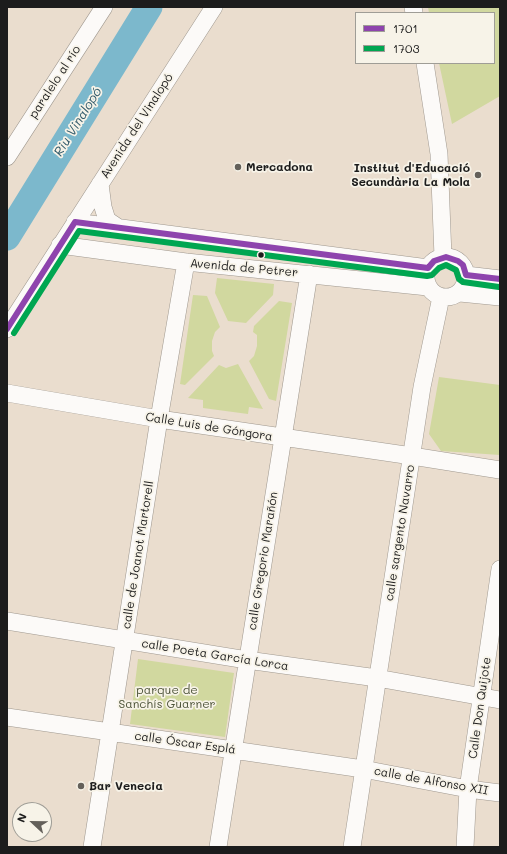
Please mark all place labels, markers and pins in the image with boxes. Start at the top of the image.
place label: Mercadona [246,160,313,174]
place label: Institut d'Educació Secundària La Mola [351,161,470,189]
marker: Mercadona [233,162,243,172]
marker: Institut d'Educació Secundària La Mola [473,170,483,180]
unlabelled marker [256,250,266,260]
place label: Bar Venecia [89,779,163,793]
marker: Bar Venecia [76,781,86,791]

